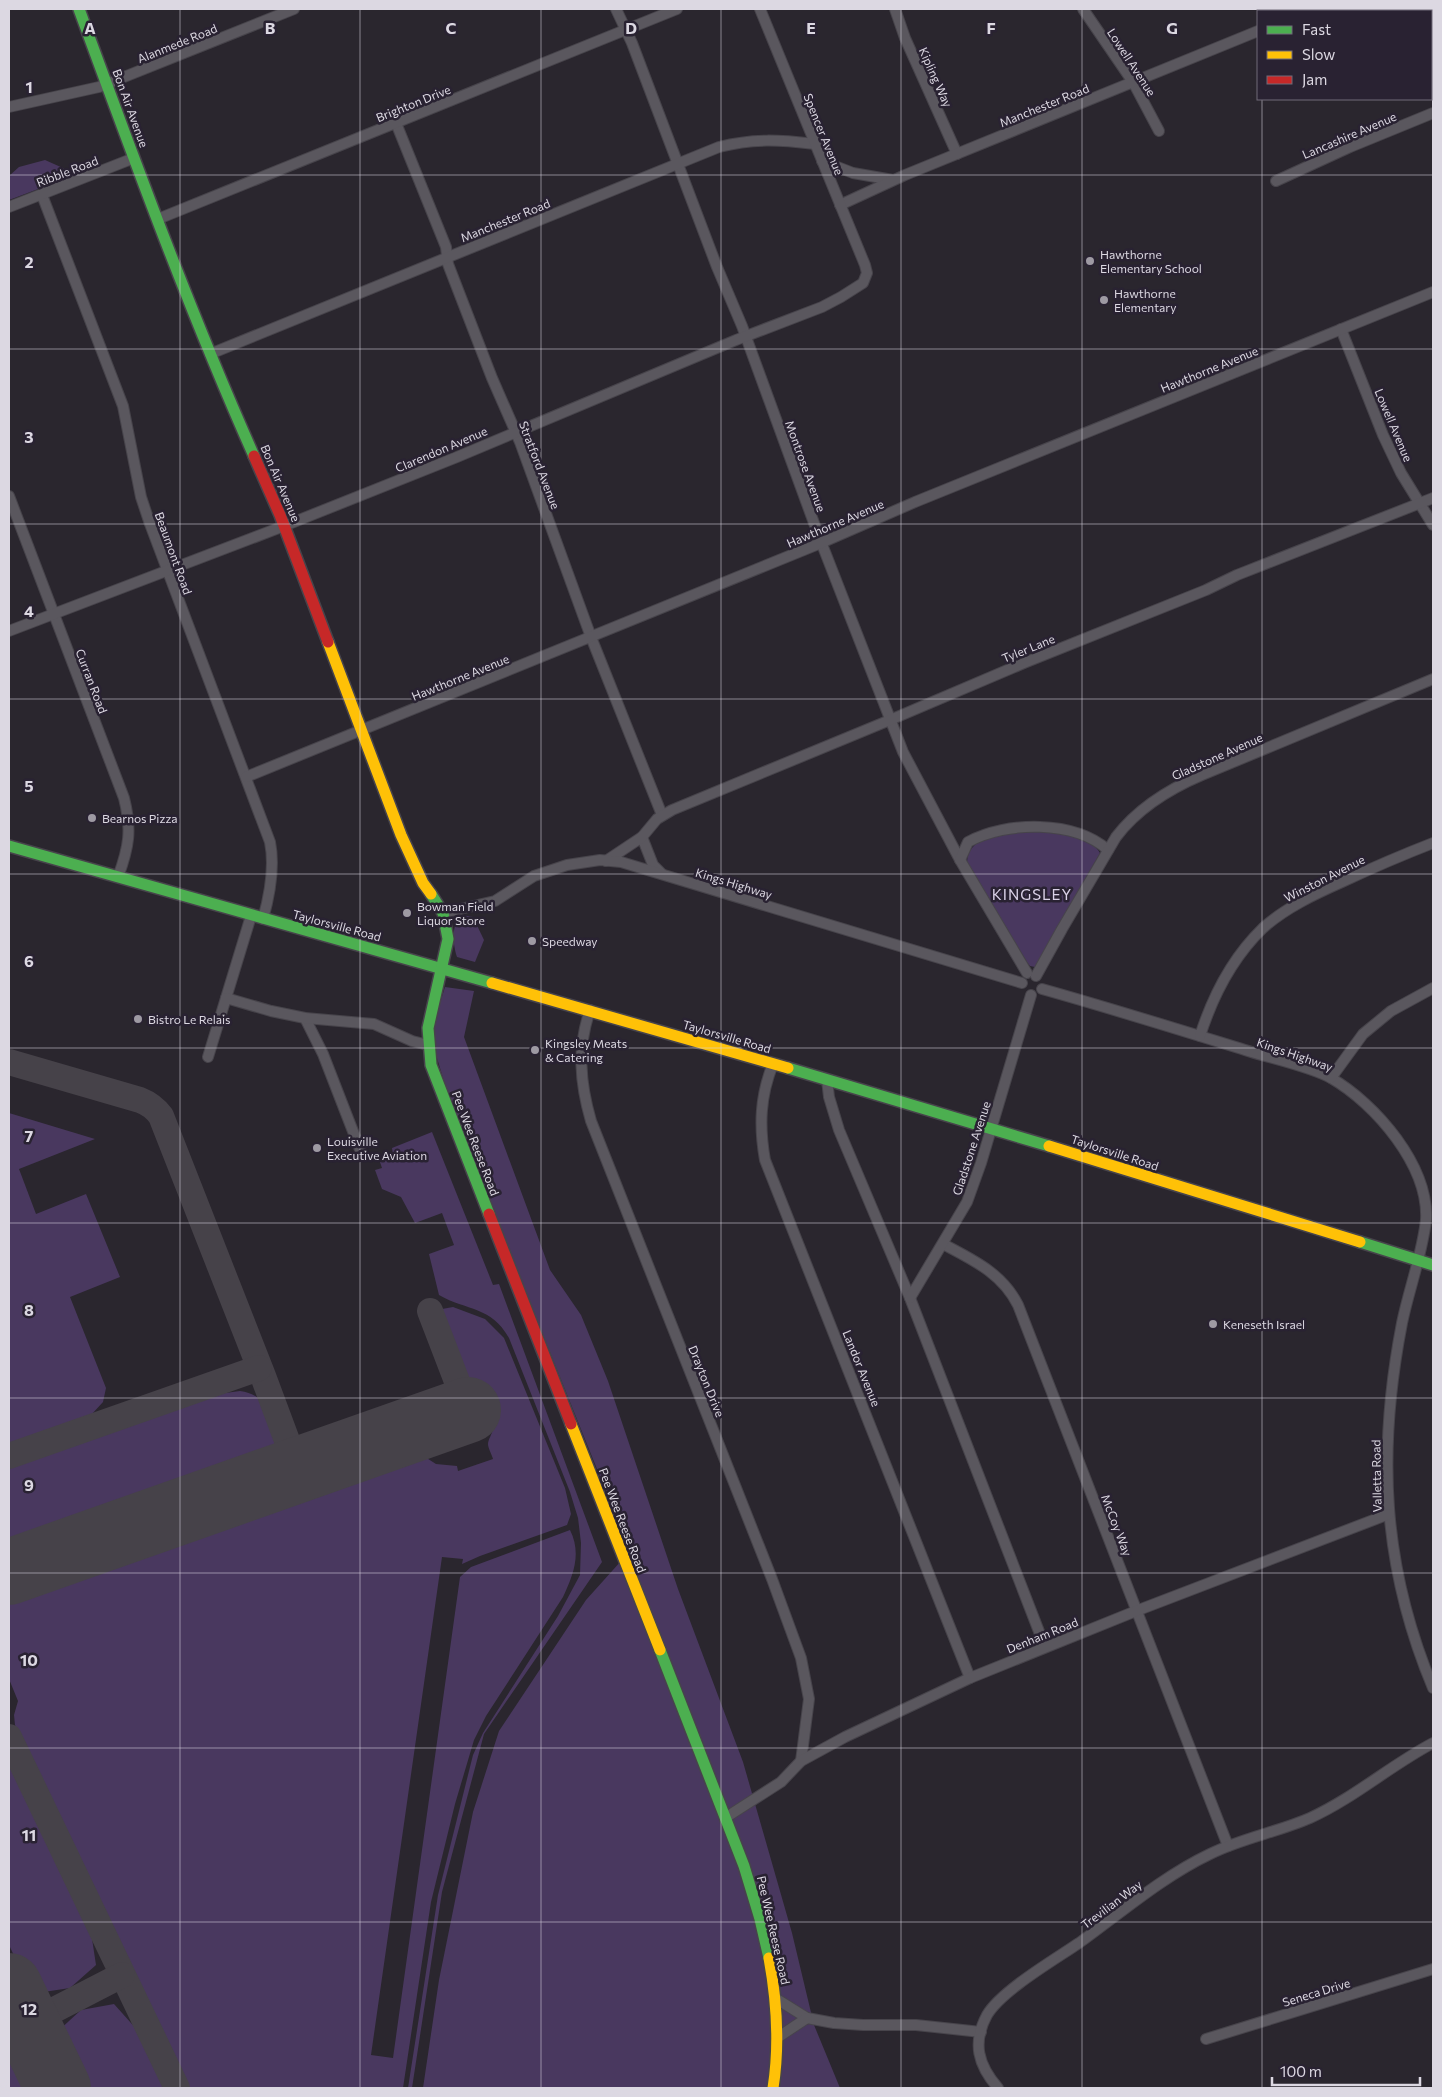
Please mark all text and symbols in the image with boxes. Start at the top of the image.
legend [1257,10,1432,100]
text: A [84,18,96,37]
text: B [265,18,276,37]
text: C [446,18,457,37]
text: D [625,18,637,37]
text: E [806,18,816,37]
text: F [986,18,996,37]
text: G [1166,18,1178,37]
text: Fast [1302,20,1331,38]
street label: Alanmede Road [135,21,219,65]
street label: Lowell Avenue [1105,25,1159,99]
street label: Kipling Way [917,45,955,109]
text: Slow [1302,45,1335,63]
street label: Bon Air Avenue [110,67,152,149]
text: Jam [1302,70,1327,88]
text: 1 [25,77,33,96]
street label: Manchester Road [997,81,1091,129]
street label: Brighton Drive [374,82,452,124]
street label: Spencer Avenue [801,91,847,177]
street label: Lancashire Avenue [1300,109,1398,161]
street label: Ribble Road [34,153,100,189]
street label: Manchester Road [458,196,552,244]
place label: Hawthorne Elementary School [1100,247,1202,275]
text: 2 [24,252,34,271]
marker: Hawthorne Elementary School [1084,255,1096,267]
place label: Hawthorne Elementary [1114,286,1176,314]
marker: Hawthorne Elementary [1098,294,1110,306]
street label: Hawthorne Avenue [1158,343,1260,395]
street label: Lowell Avenue [1372,386,1416,464]
street label: Montrose Avenue [783,418,829,514]
street label: Stratford Avenue [517,419,563,511]
street label: Clarendon Avenue [393,423,489,475]
text: 3 [24,427,34,446]
street label: Bon Air Avenue [258,442,304,524]
street label: Hawthorne Avenue [784,496,886,550]
street label: Beaumont Road [153,510,195,596]
text: 4 [24,601,34,620]
street label: Tyler Lane [999,631,1057,665]
street label: Curran Road [73,647,111,715]
street label: Hawthorne Avenue [409,651,511,703]
street label: Gladstone Avenue [1169,730,1265,782]
text: 5 [24,776,34,795]
place label: Bearnos Pizza [102,811,178,825]
marker: Bearnos Pizza [86,812,98,824]
street label: Winston Avenue [1281,852,1367,904]
street label: Kings Highway [694,865,774,901]
district label: KINGSLEY [992,885,1072,903]
place label: Bowman Field Liquor Store [417,899,494,927]
street label: Taylorsville Road [291,906,383,944]
marker: Bowman Field Liquor Store [401,907,413,919]
place label: Speedway [542,934,598,948]
marker: Speedway [526,935,538,947]
text: 6 [24,951,34,970]
place label: Bistro Le Relais [148,1012,231,1026]
marker: Bistro Le Relais [132,1013,144,1025]
street label: Taylorsville Road [681,1017,773,1055]
street label: Kings Highway [1255,1034,1335,1074]
place label: Kingsley Meats & Catering [545,1036,627,1064]
marker: Kingsley Meats & Catering [529,1044,541,1056]
street label: Pee Wee Reese Road [450,1089,502,1197]
street label: Gladstone Avenue [949,1099,993,1197]
text: 7 [25,1126,34,1145]
street label: Taylorsville Road [1069,1131,1161,1173]
place label: Louisville Executive Aviation [327,1134,427,1162]
marker: Louisville Executive Aviation [311,1142,323,1154]
text: 8 [24,1300,34,1319]
place label: Keneseth Israel [1223,1317,1305,1331]
marker: Keneseth Israel [1207,1318,1219,1330]
street label: Landor Avenue [840,1328,884,1408]
street label: Drayton Drive [686,1343,728,1419]
street label: Valletta Road [1368,1439,1384,1512]
street label: Pee Wee Reese Road [597,1466,649,1574]
text: 9 [24,1475,34,1494]
street label: McCoy Way [1099,1492,1135,1558]
street label: Denham Road [1004,1614,1080,1656]
text: 10 [20,1650,38,1669]
text: 11 [22,1825,36,1844]
street label: Pee Wee Reese Road [755,1874,793,1986]
street label: Trevilian Way [1078,1877,1144,1931]
street label: Seneca Drive [1280,1975,1352,2009]
text: 12 [21,1999,37,2018]
scale bar [1272,2054,1420,2086]
text: 100 m [1280,2062,1322,2080]

